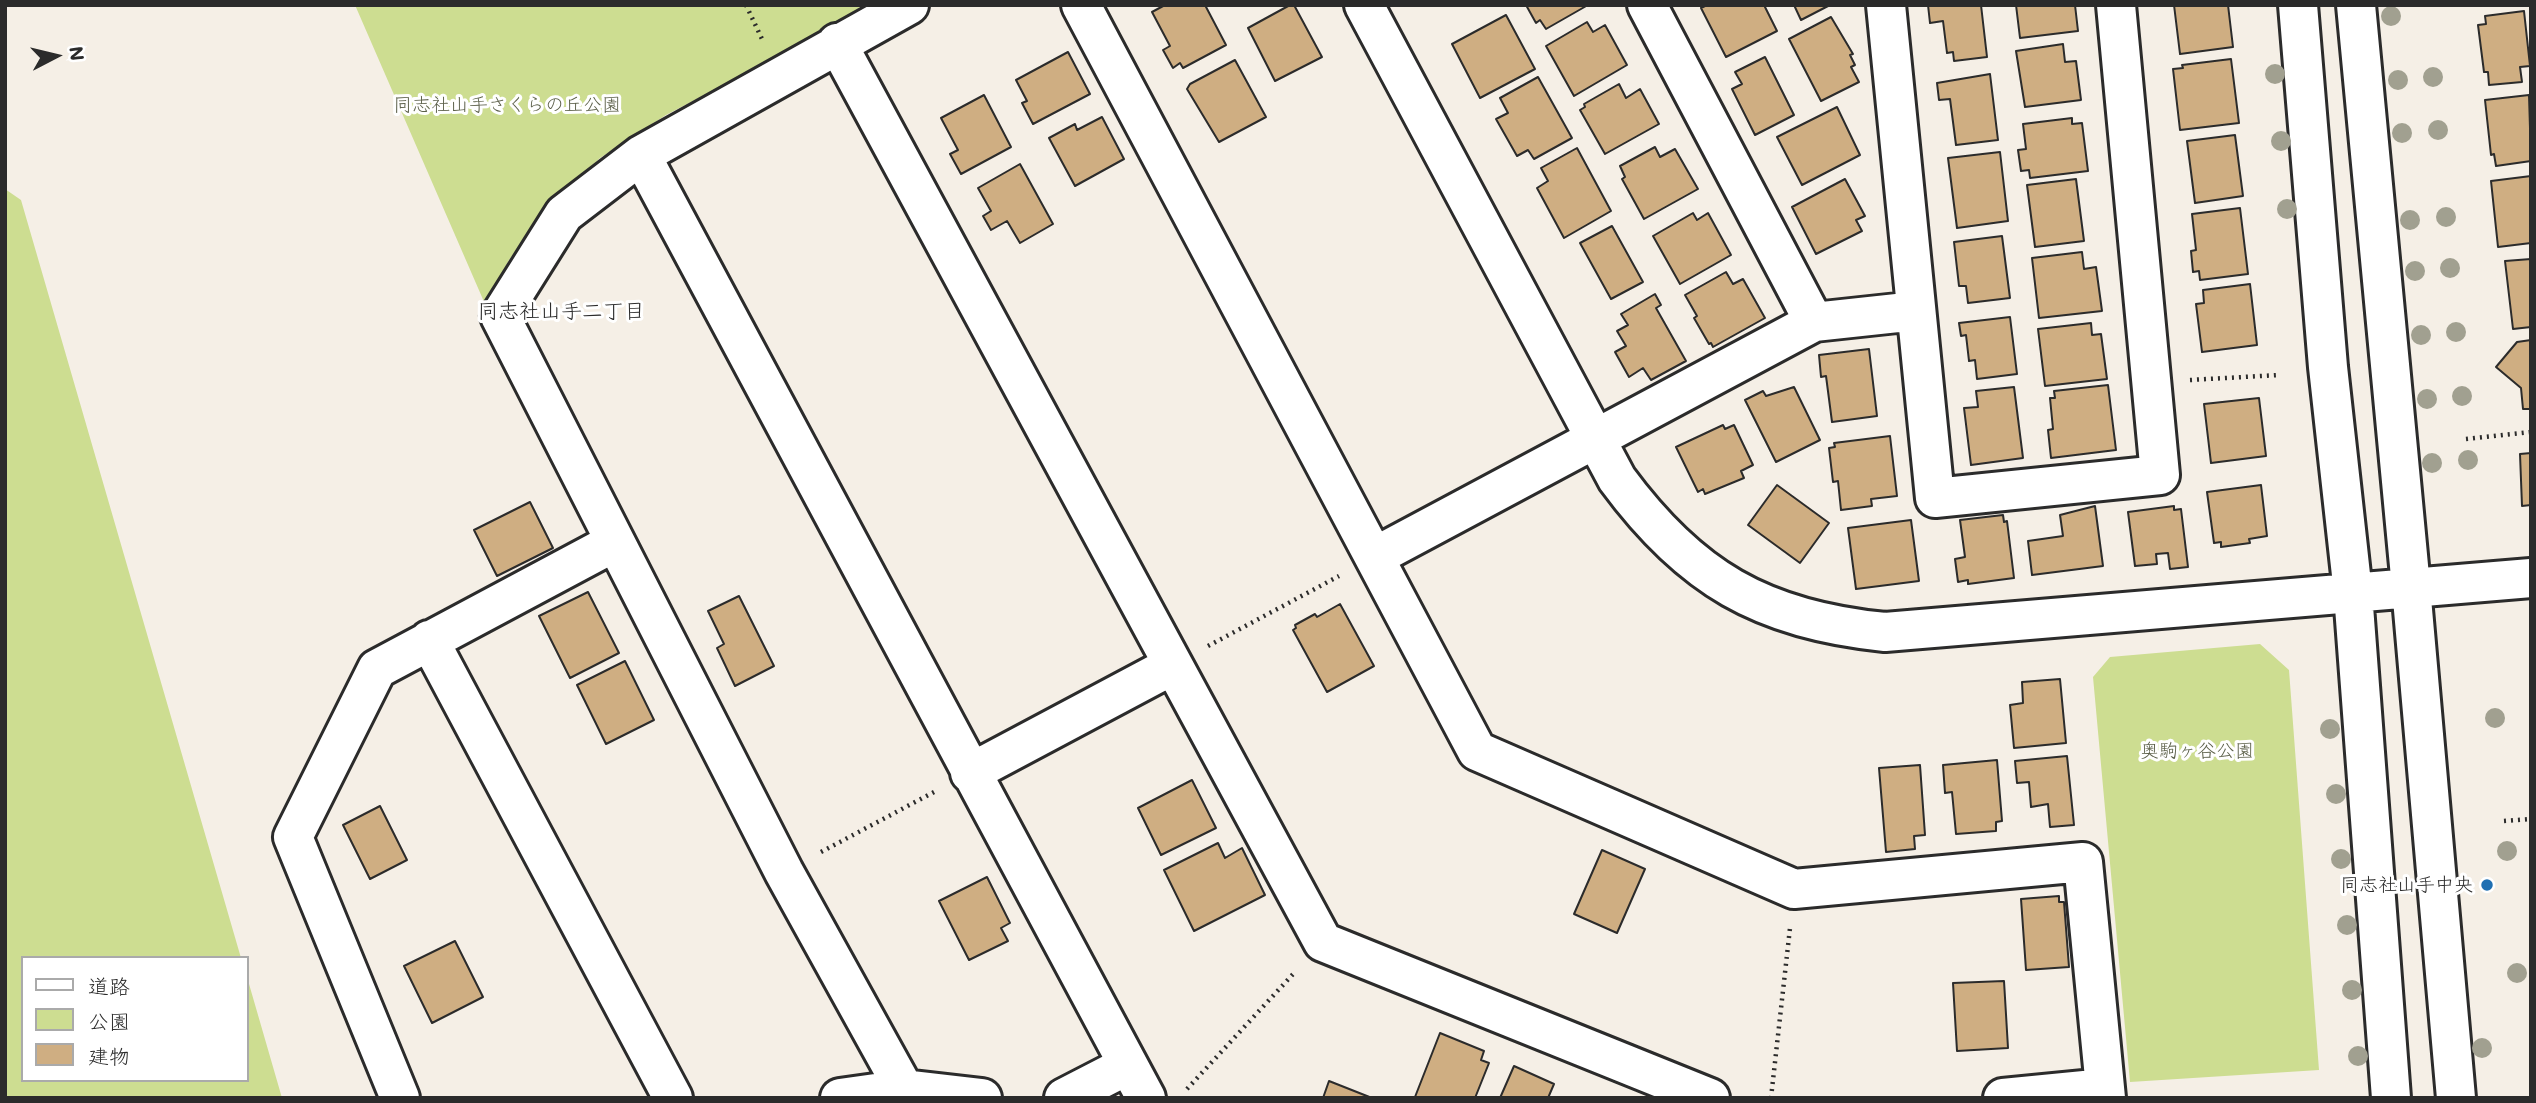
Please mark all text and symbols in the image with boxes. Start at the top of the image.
north arrow [21,21,91,91]
text: N [64,45,91,62]
park label: 同志社山手さくらの丘公園 [393,94,621,116]
district label: 同志社山手二丁目 [477,299,645,325]
park label: 奥駒ヶ谷公園 [2140,740,2254,762]
place label: 同志社山手中央 [2340,874,2473,896]
marker: 同志社山手中央 [2479,877,2495,893]
legend [21,956,248,1082]
text: 道路 [88,972,130,999]
text: 公園 [88,1007,130,1034]
text: 建物 [88,1042,130,1069]

